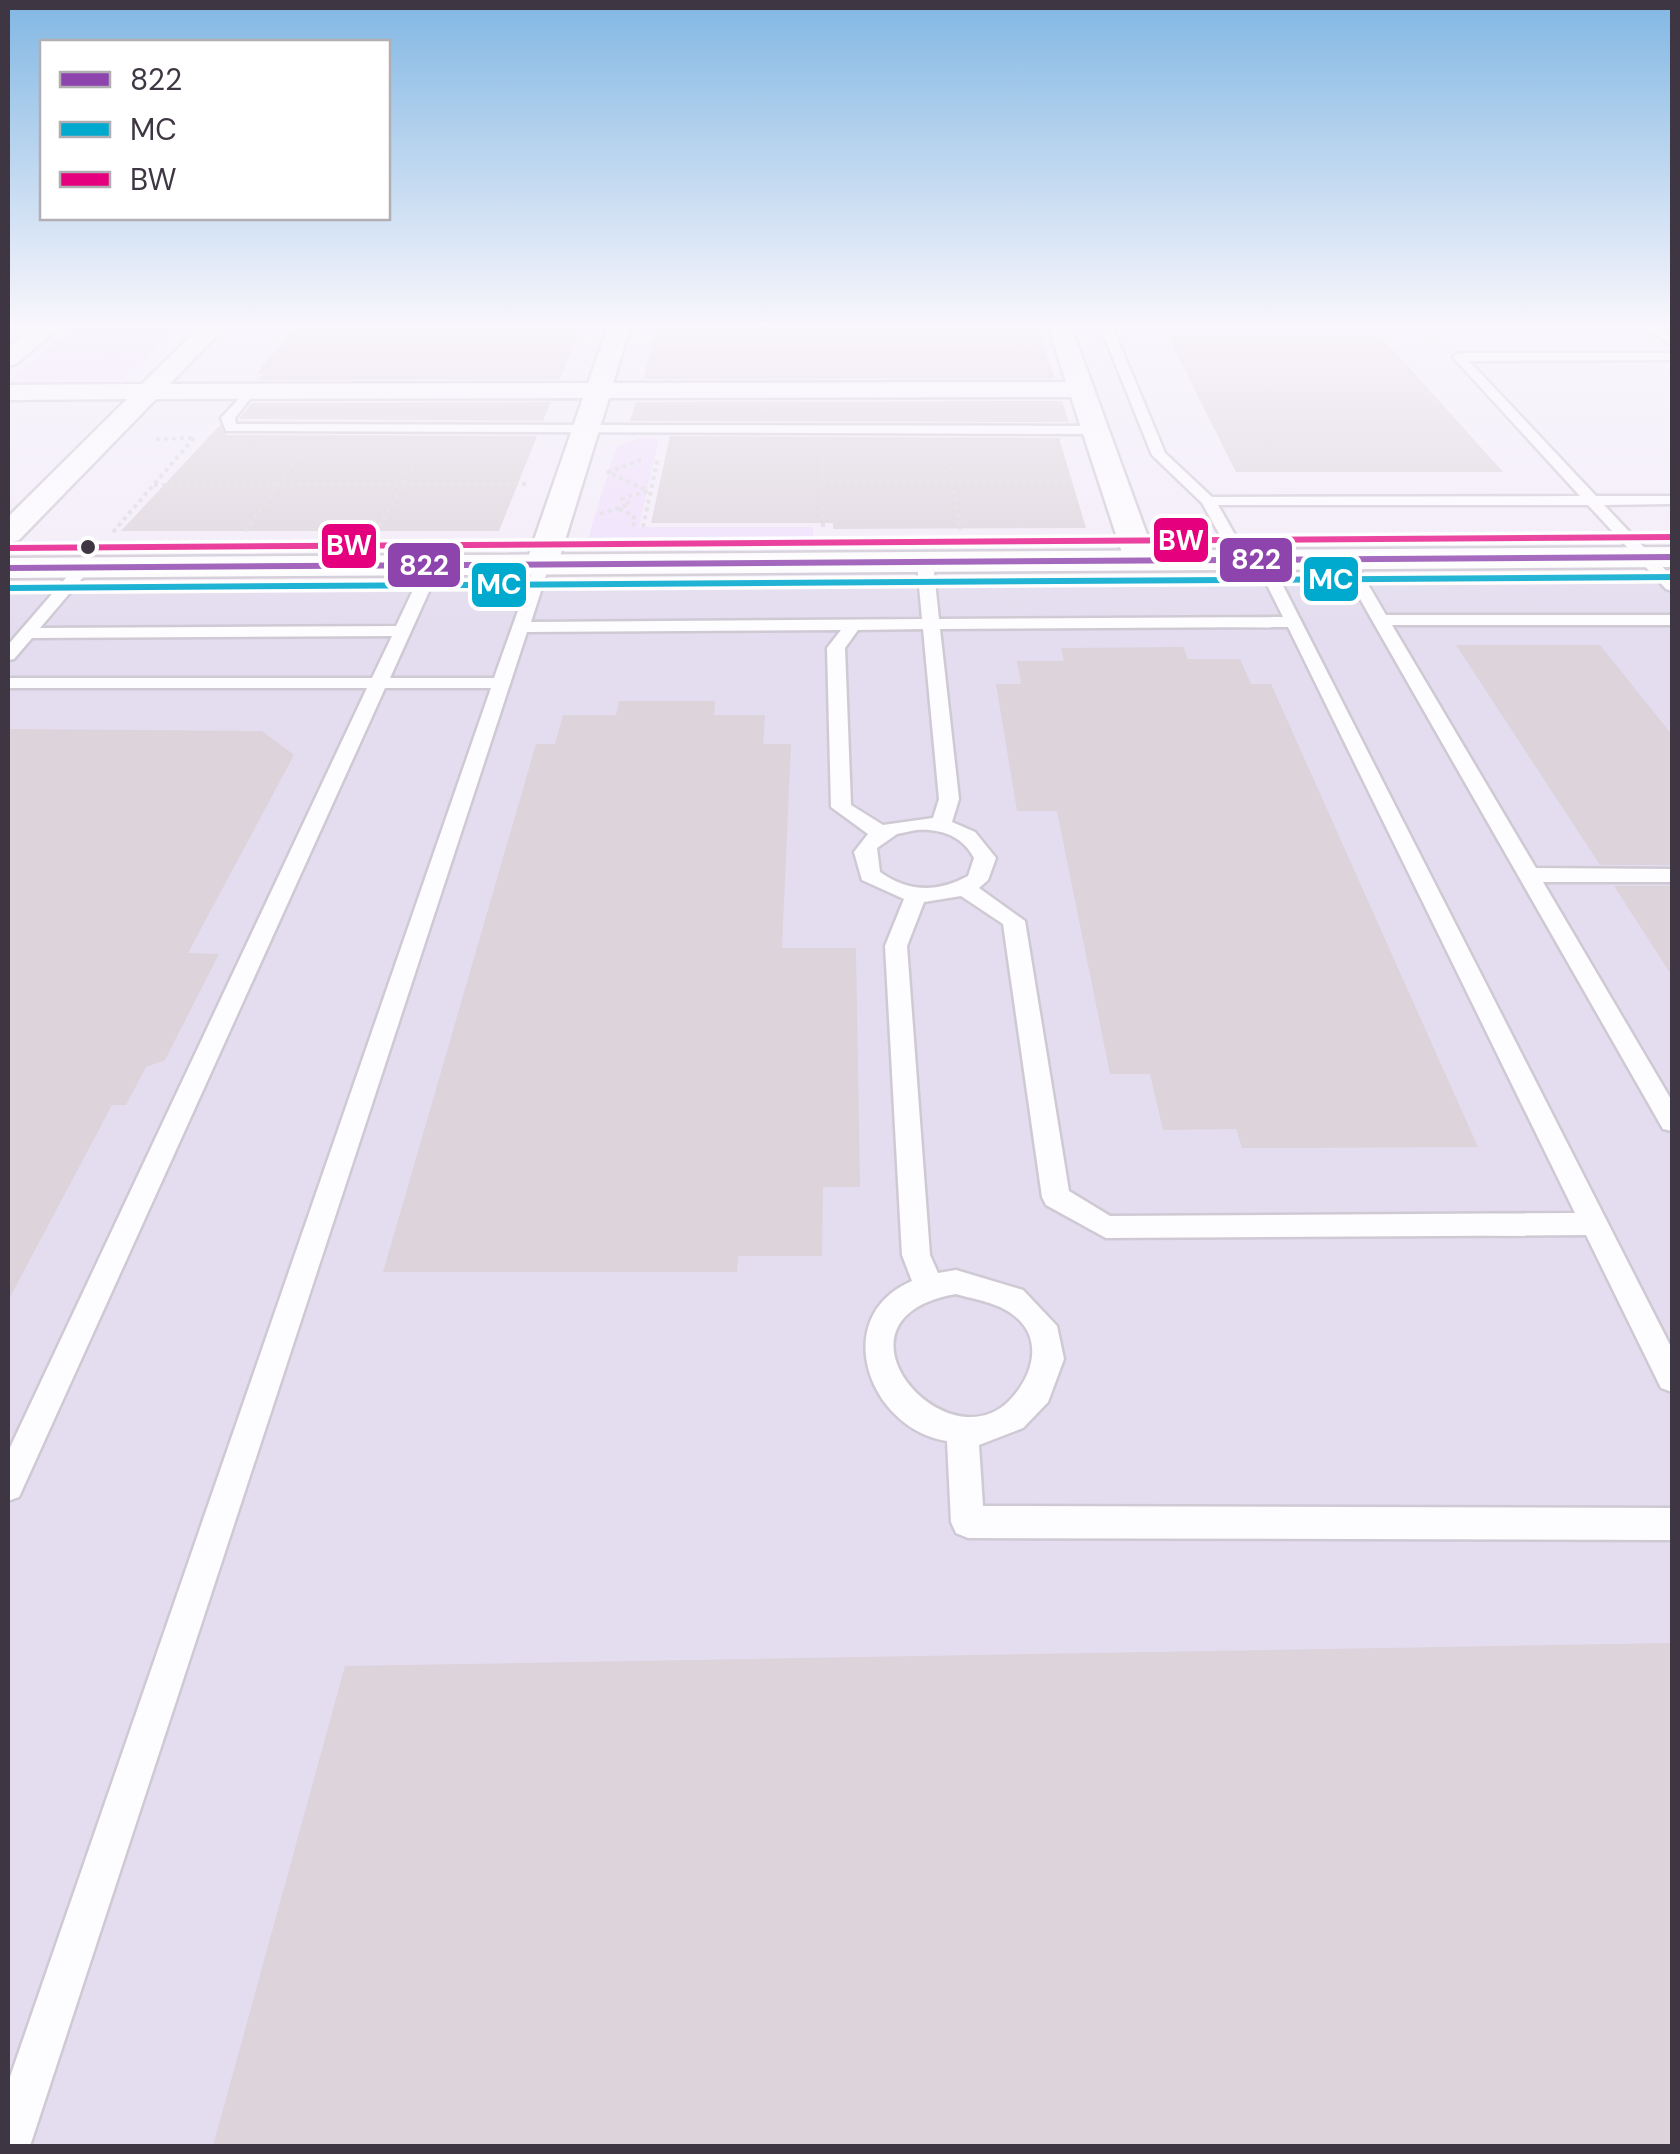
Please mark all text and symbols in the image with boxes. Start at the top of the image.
legend [40,40,390,220]
text: 822 [130,60,182,99]
text: MC [130,110,177,149]
text: BW [130,160,177,199]
line badge: BW [1152,516,1210,564]
line badge: BW [320,522,378,570]
text: BW [1158,522,1204,559]
text: BW [326,527,372,564]
line badge: 822 [1218,536,1294,584]
unlabelled marker [78,537,98,557]
line badge: 822 [386,541,462,589]
text: 822 [1231,541,1281,578]
text: 822 [399,547,449,584]
line badge: MC [1302,555,1360,603]
line badge: MC [470,561,528,609]
text: MC [1308,561,1354,598]
text: MC [476,566,522,603]

